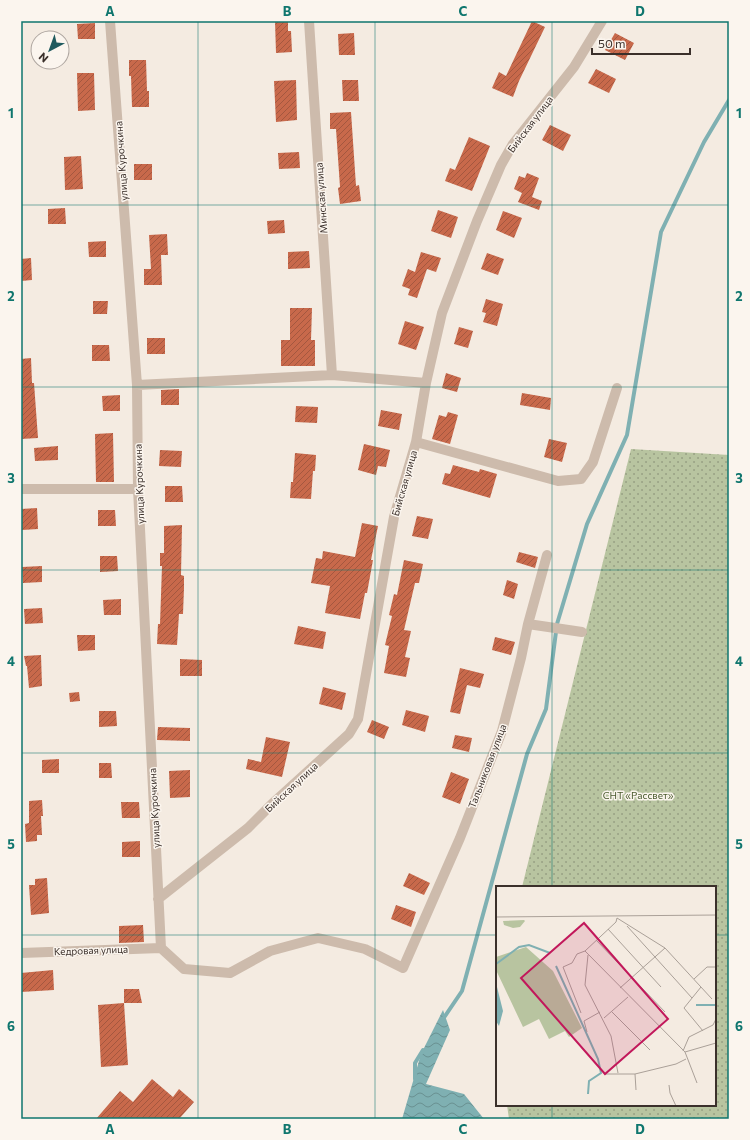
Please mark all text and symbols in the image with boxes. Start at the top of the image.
text: A [105,3,115,19]
text: B [283,3,292,19]
text: C [459,3,468,19]
text: D [635,3,645,19]
north arrow [30,30,70,70]
scale bar [592,30,690,56]
text: 50 m [598,36,626,50]
text: N [36,50,50,66]
street label: Бийская улица [505,93,555,155]
text: 1 [8,105,14,121]
text: 1 [736,105,742,121]
street label: улица Курочкина [112,121,130,201]
street label: Минская улица [313,162,329,234]
text: 2 [7,288,15,304]
text: 2 [735,288,743,304]
street label: улица Курочкина [132,444,146,524]
street label: Бийская улица [389,449,419,517]
text: 3 [7,470,15,486]
text: 3 [735,470,743,486]
text: 4 [7,653,15,669]
text: 4 [735,653,743,669]
street label: Тальниковая улица [465,722,509,810]
street label: Бийская улица [262,760,320,814]
street label: улица Курочкина [146,768,162,848]
park label: СНТ «Рассвет» [603,789,674,801]
text: 5 [7,836,15,852]
text: 5 [735,836,743,852]
inset map [496,886,716,1106]
street label: Кедровая улица [54,943,128,957]
text: 6 [7,1018,15,1034]
text: 6 [735,1018,743,1034]
text: A [105,1121,115,1137]
text: B [283,1121,292,1137]
text: C [459,1121,468,1137]
text: D [635,1121,645,1137]

